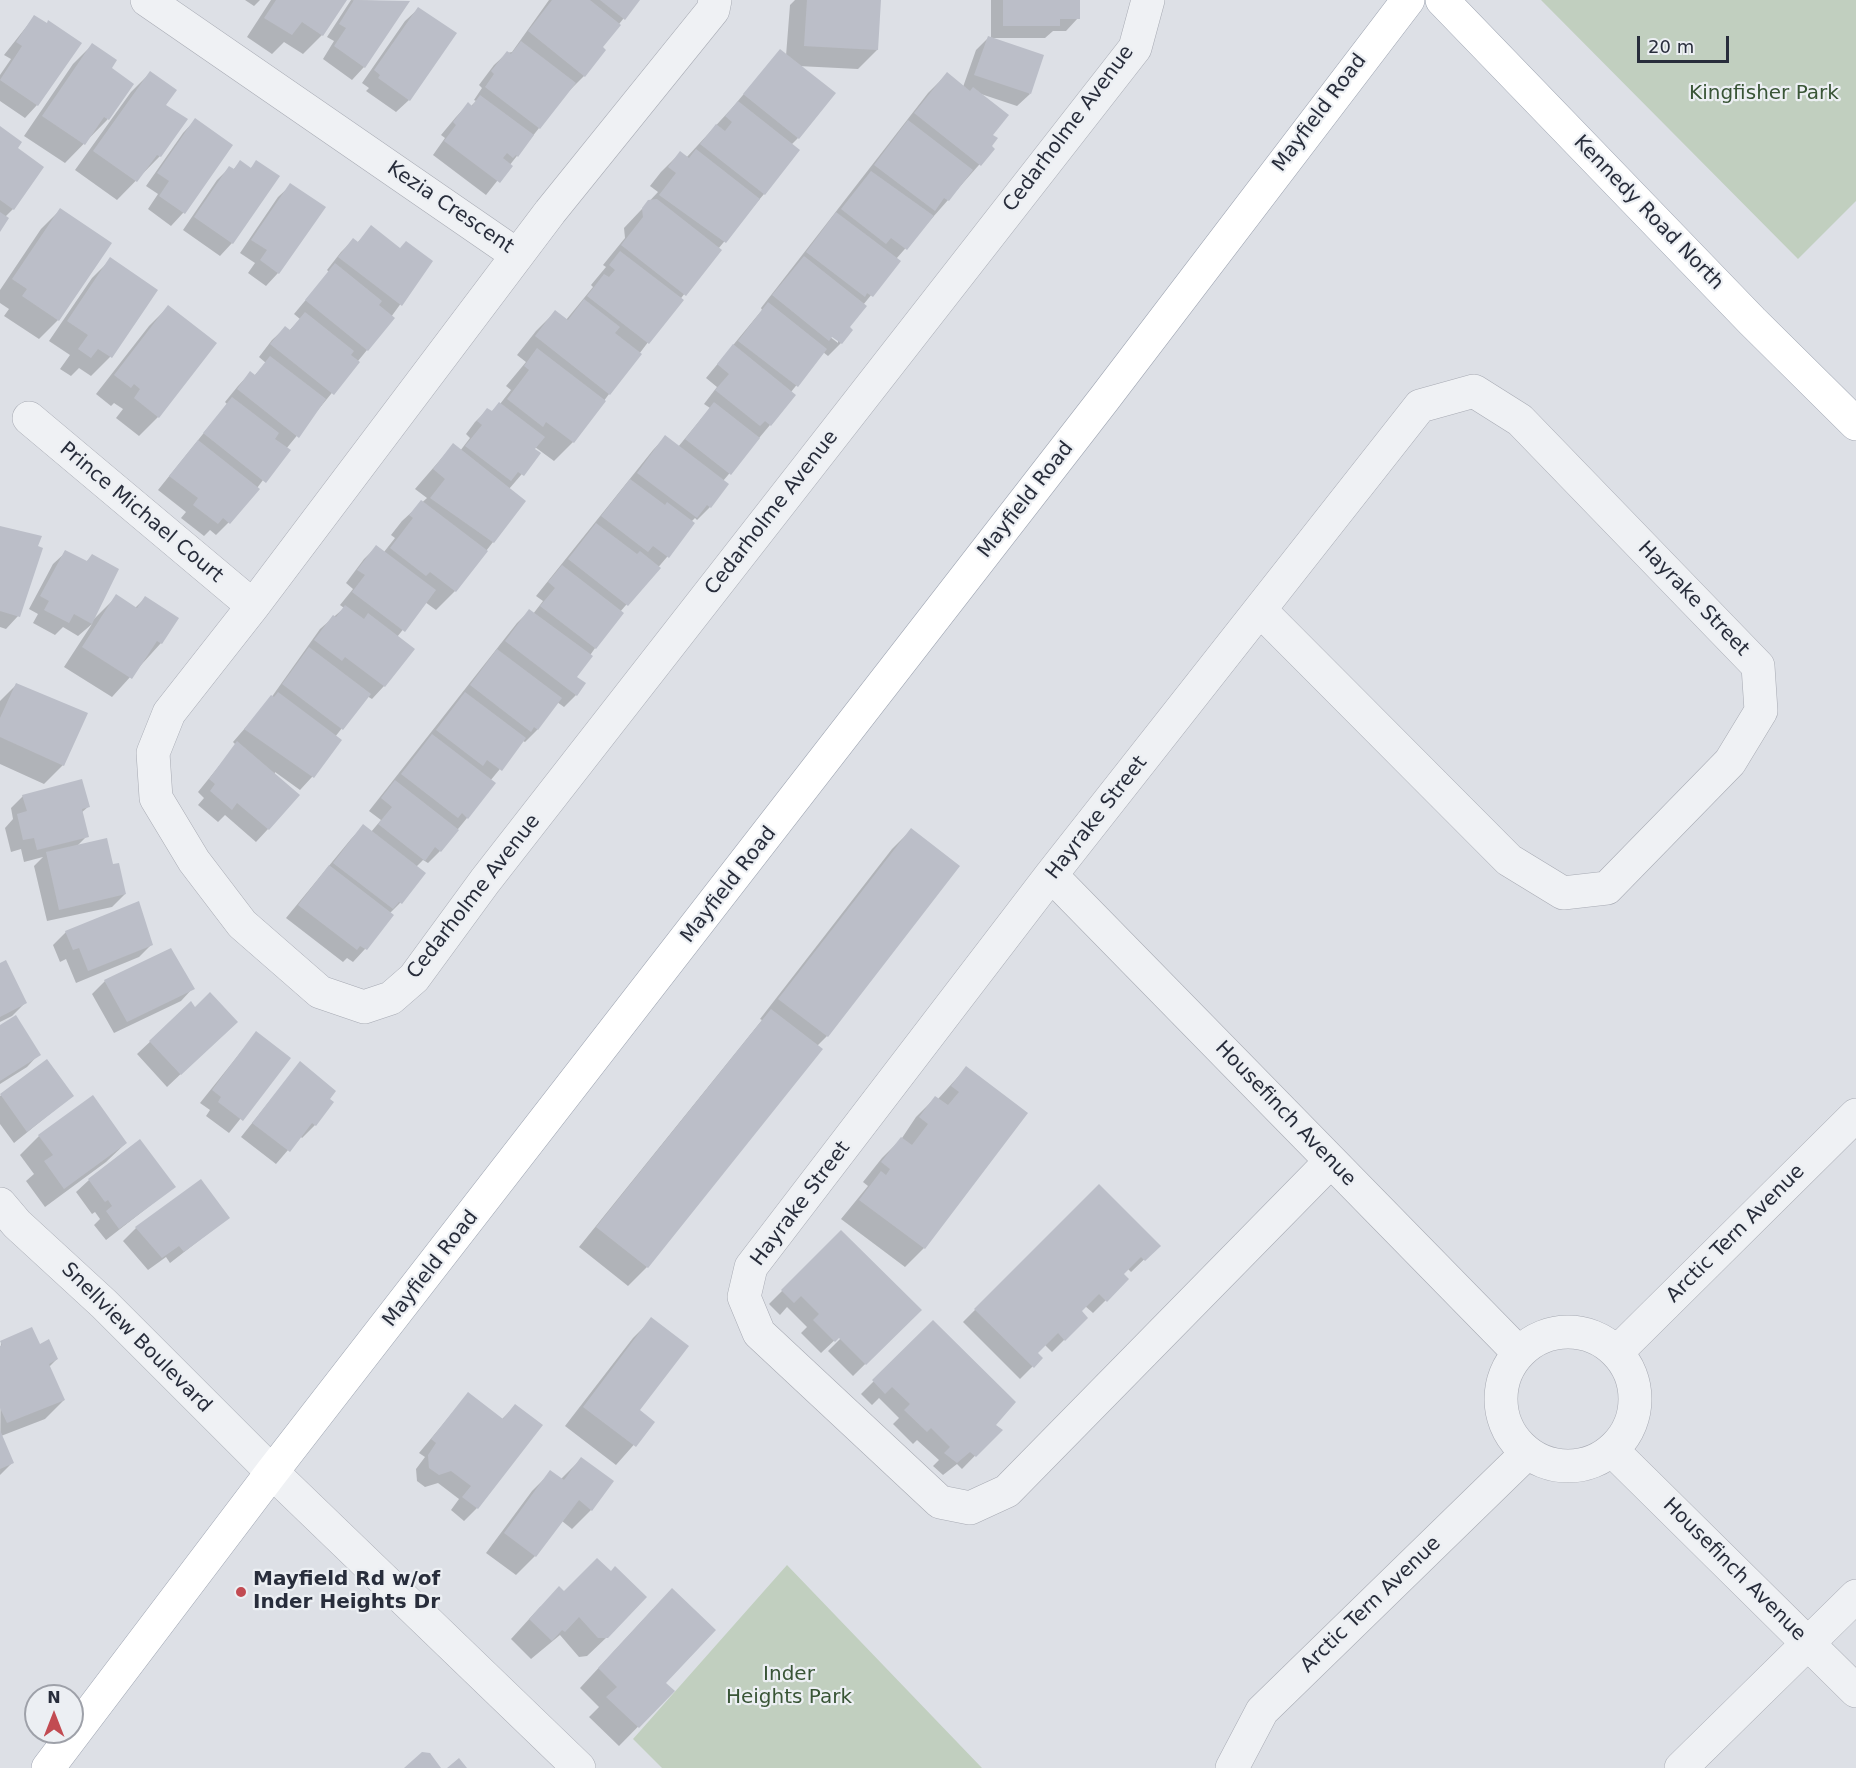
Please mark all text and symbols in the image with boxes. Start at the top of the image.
scale bar [1640,24,1732,62]
text: 20 m [1648,36,1694,57]
street label: Cedarholme Avenue [999,41,1139,217]
street label: Mayfield Road [1268,49,1372,177]
park label: Kingfisher Park [1689,82,1839,106]
street label: Kennedy Road North [1568,131,1728,295]
street label: Kezia Crescent [382,157,518,259]
street label: Cedarholme Avenue [700,426,844,600]
street label: Mayfield Road [973,437,1079,563]
street label: Prince Michael Court [54,438,228,588]
street label: Hayrake Street [1632,537,1754,661]
street label: Hayrake Street [1041,752,1153,884]
street label: Cedarholme Avenue [402,810,546,984]
street label: Mayfield Road [676,822,782,948]
street label: Housefinch Avenue [1210,1037,1360,1191]
street label: Hayrake Street [746,1137,856,1271]
street label: Arctic Tern Avenue [1662,1160,1810,1308]
street label: Mayfield Road [378,1206,484,1332]
street label: Snellview Boulevard [56,1258,216,1418]
street label: Housefinch Avenue [1658,1494,1810,1646]
street label: Arctic Tern Avenue [1296,1532,1446,1678]
place label: Mayfield Rd w/of Inder Heights Dr [253,1568,440,1615]
marker: Mayfield Rd w/of Inder Heights Dr [234,1585,248,1599]
park label: Inder Heights Park [726,1663,852,1710]
north arrow [24,1684,84,1744]
text: N [47,1688,61,1707]

